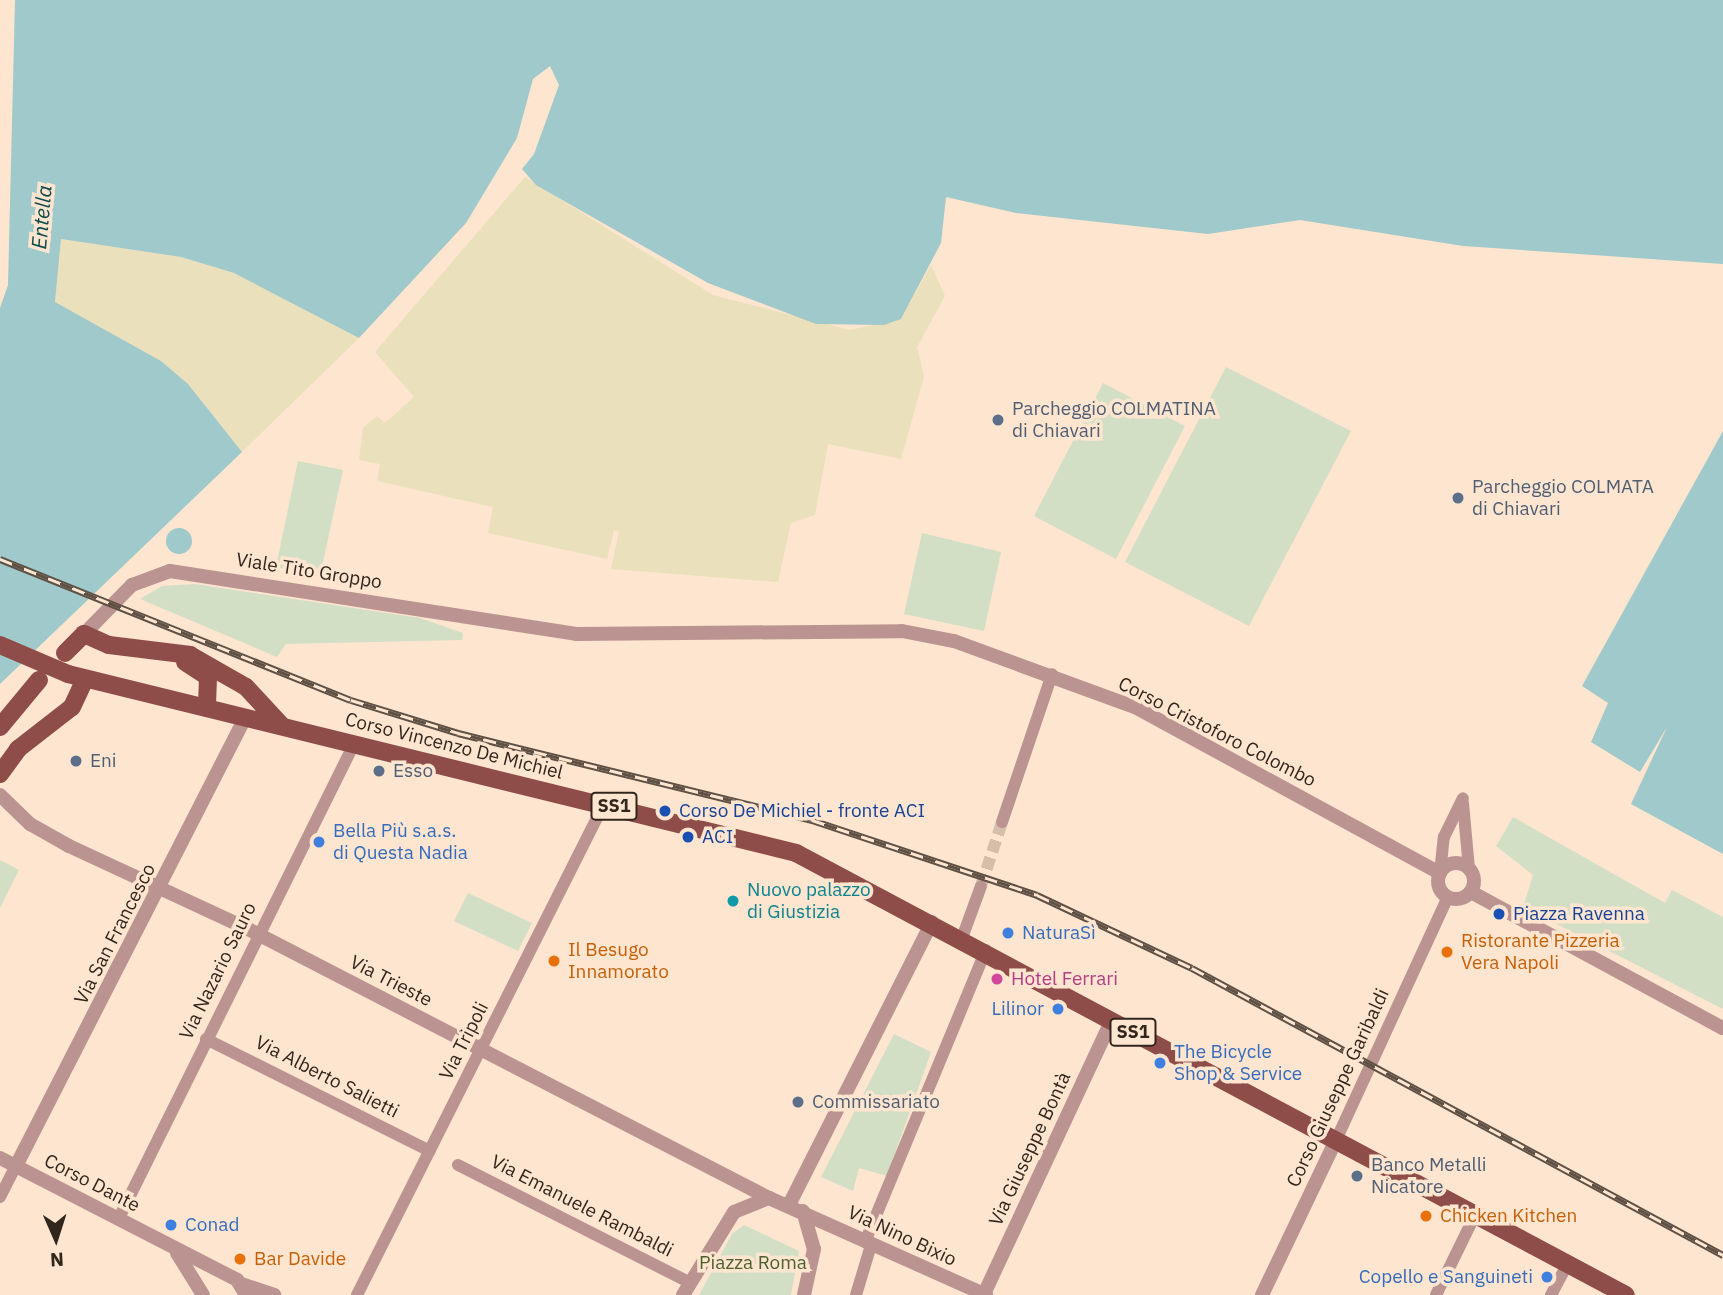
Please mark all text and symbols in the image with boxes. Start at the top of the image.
water label: Entella [26,184,56,250]
place label: Parcheggio COLMATINA di Chiavari [1012,398,1216,442]
marker: Parcheggio COLMATINA di Chiavari [990,412,1006,428]
place label: Parcheggio COLMATA di Chiavari [1472,476,1654,520]
marker: Parcheggio COLMATA di Chiavari [1450,490,1466,506]
street label: Viale Tito Groppo [234,548,384,594]
street label: Corso Cristoforo Colombo [1114,672,1320,792]
street label: Corso Vincenzo De Michiel [343,708,565,784]
place label: Eni [90,750,117,772]
marker: Eni [68,753,84,769]
place label: Esso [393,760,433,782]
marker: Esso [371,763,387,779]
road number: SS1 [590,792,638,820]
place label: Corso De Michiel - fronte ACI [679,800,925,822]
marker: Corso De Michiel - fronte ACI [657,803,673,819]
place label: Bella Più s.a.s. di Questa Nadia [333,820,468,864]
place label: ACI [702,826,733,848]
marker: ACI [680,829,696,845]
marker: Bella Più s.a.s. di Questa Nadia [311,834,327,850]
street label: Via San Francesco [70,860,160,1008]
place label: Nuovo palazzo di Giustizia [747,879,871,923]
marker: Nuovo palazzo di Giustizia [725,893,741,909]
street label: Via Nazario Sauro [175,899,261,1043]
place label: Piazza Ravenna [1513,903,1645,925]
marker: Piazza Ravenna [1491,906,1507,922]
place label: NaturaSì [1022,922,1096,944]
marker: NaturaSì [1000,925,1016,941]
place label: Ristorante Pizzeria Vera Napoli [1461,930,1620,974]
place label: Il Besugo Innamorato [568,939,669,983]
marker: Ristorante Pizzeria Vera Napoli [1439,944,1455,960]
street label: Via Trieste [346,951,436,1011]
marker: Il Besugo Innamorato [546,953,562,969]
place label: Hotel Ferrari [1011,968,1118,990]
marker: Hotel Ferrari [989,971,1005,987]
street label: Corso Giuseppe Garibaldi [1282,985,1394,1191]
street label: Via Tripoli [435,998,493,1084]
place label: Lilinor [991,998,1044,1020]
marker: Lilinor [1050,1001,1066,1017]
road number: SS1 [1108,1017,1158,1046]
street label: Via Alberto Salietti [251,1031,403,1123]
place label: The Bicycle Shop & Service [1174,1041,1302,1085]
marker: The Bicycle Shop & Service [1152,1055,1168,1071]
street label: Via Giuseppe Bontà [984,1069,1076,1229]
place label: Commissariato [812,1091,940,1113]
marker: Commissariato [790,1094,806,1110]
street label: Corso Dante [40,1149,144,1217]
street label: Via Emanuele Rambaldi [487,1150,677,1262]
place label: Banco Metalli Nicatore [1371,1154,1487,1198]
marker: Banco Metalli Nicatore [1349,1168,1365,1184]
street label: Via Nino Bixio [844,1201,960,1271]
north arrow [21,1204,91,1274]
place label: Chicken Kitchen [1440,1205,1577,1227]
marker: Chicken Kitchen [1418,1208,1434,1224]
place label: Conad [185,1214,239,1236]
marker: Conad [163,1217,179,1233]
text: N [50,1248,65,1272]
place label: Bar Davide [254,1248,346,1270]
marker: Bar Davide [232,1251,248,1267]
park label: Piazza Roma [699,1252,807,1274]
place label: Copello e Sanguineti [1359,1266,1533,1288]
marker: Copello e Sanguineti [1539,1269,1555,1285]

